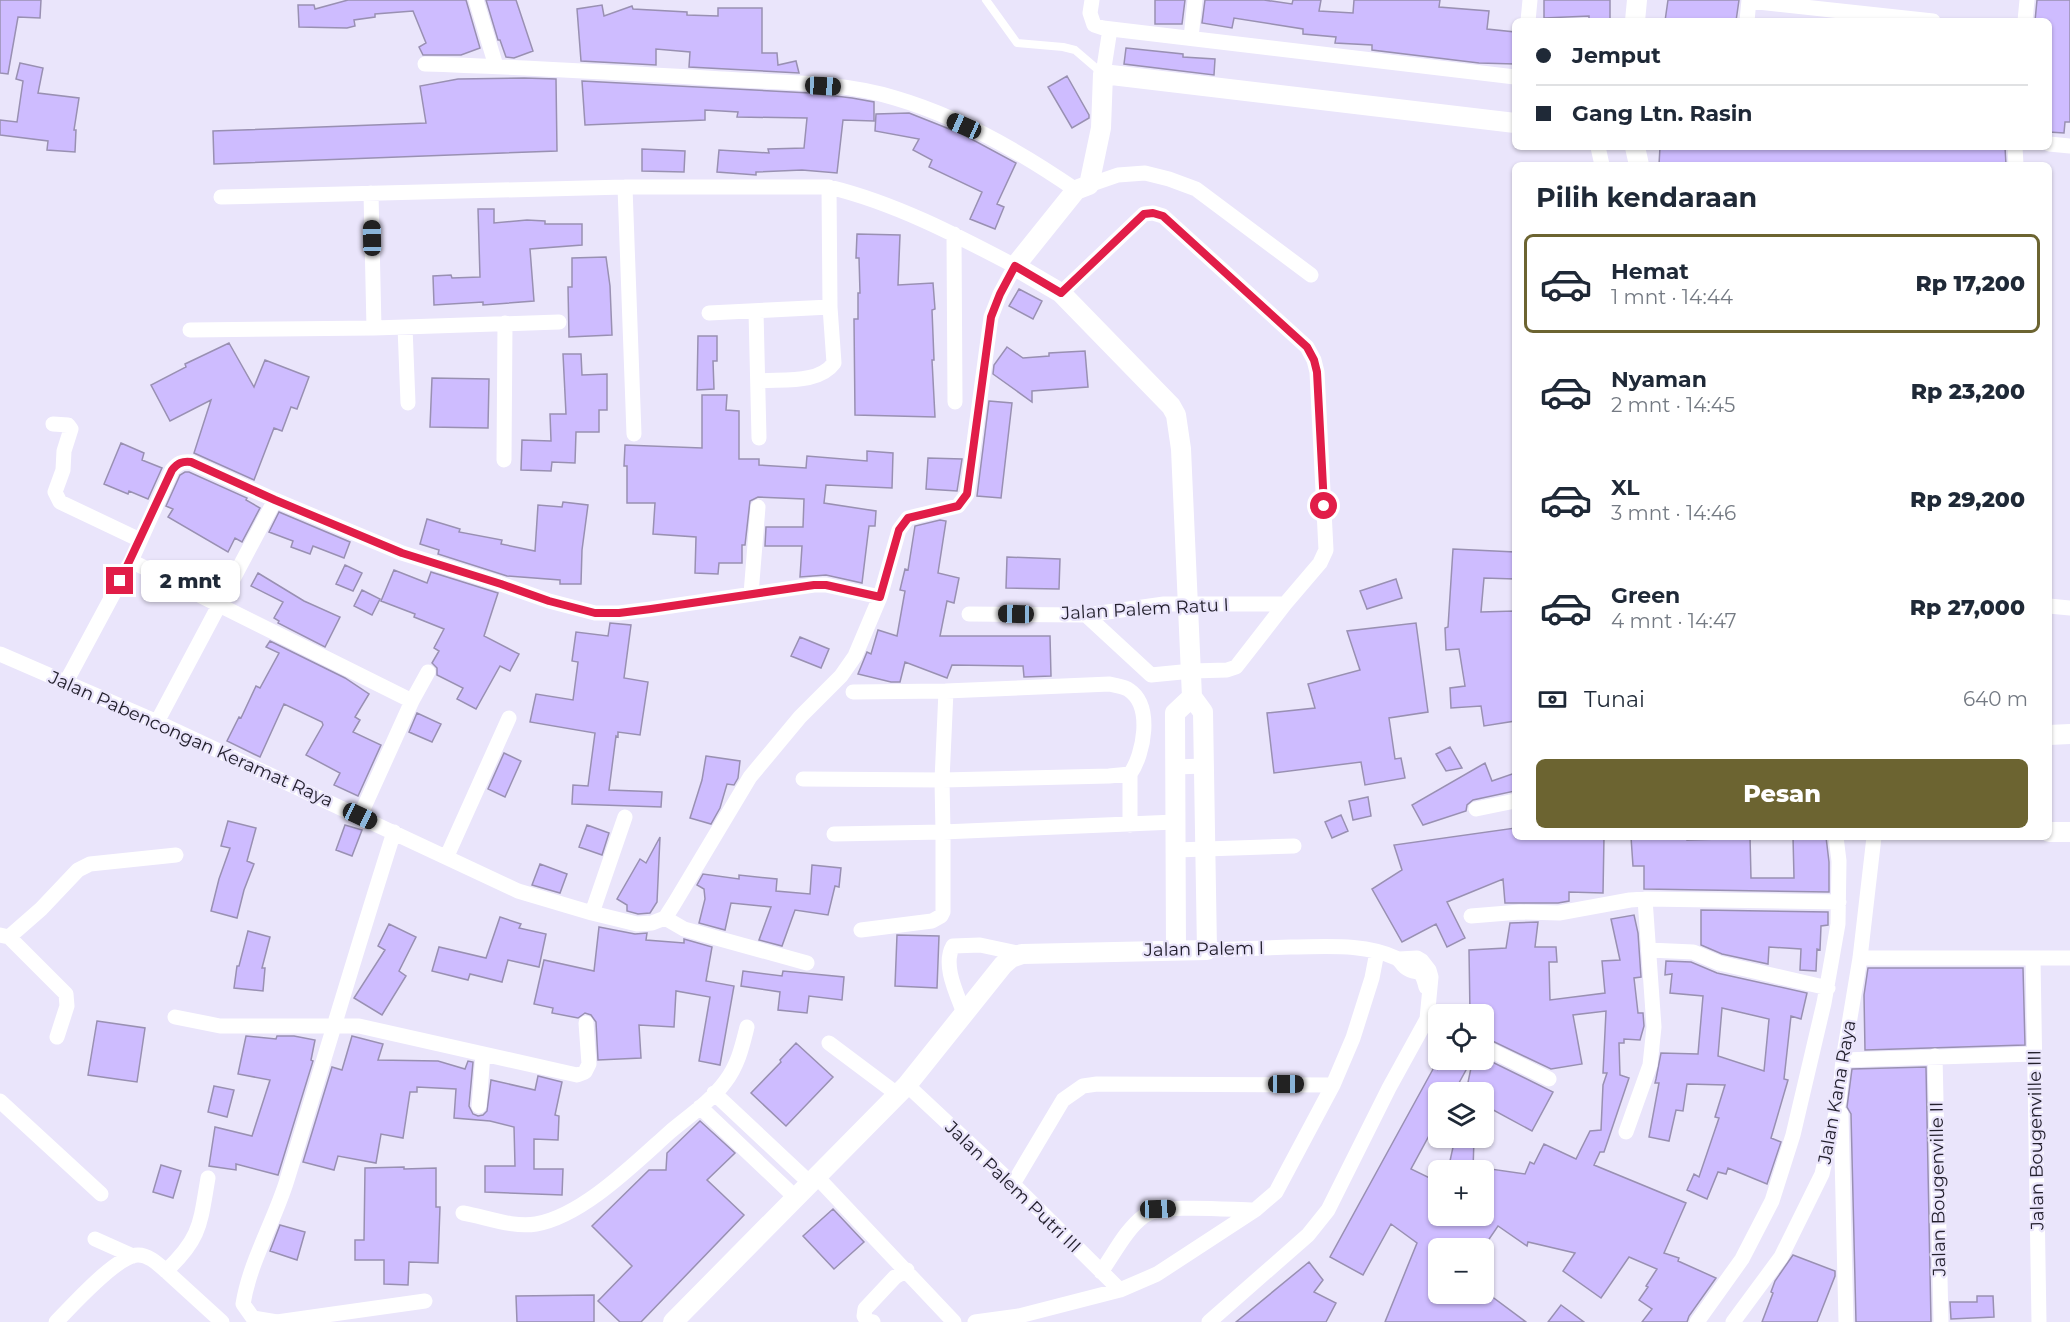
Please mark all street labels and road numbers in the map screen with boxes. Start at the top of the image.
street label: Jalan Palem Ratu I [1060,594,1229,624]
street label: Jalan Pabencongan Keramat Raya [44,666,337,812]
street label: Jalan Palem I [1143,937,1264,961]
street label: Jalan Kana Raya [1813,1018,1860,1167]
street label: Jalan Bougenville III [2023,1050,2049,1231]
street label: Jalan Bougenville II [1925,1101,1951,1278]
street label: Jalan Palem Putri III [940,1116,1085,1257]

